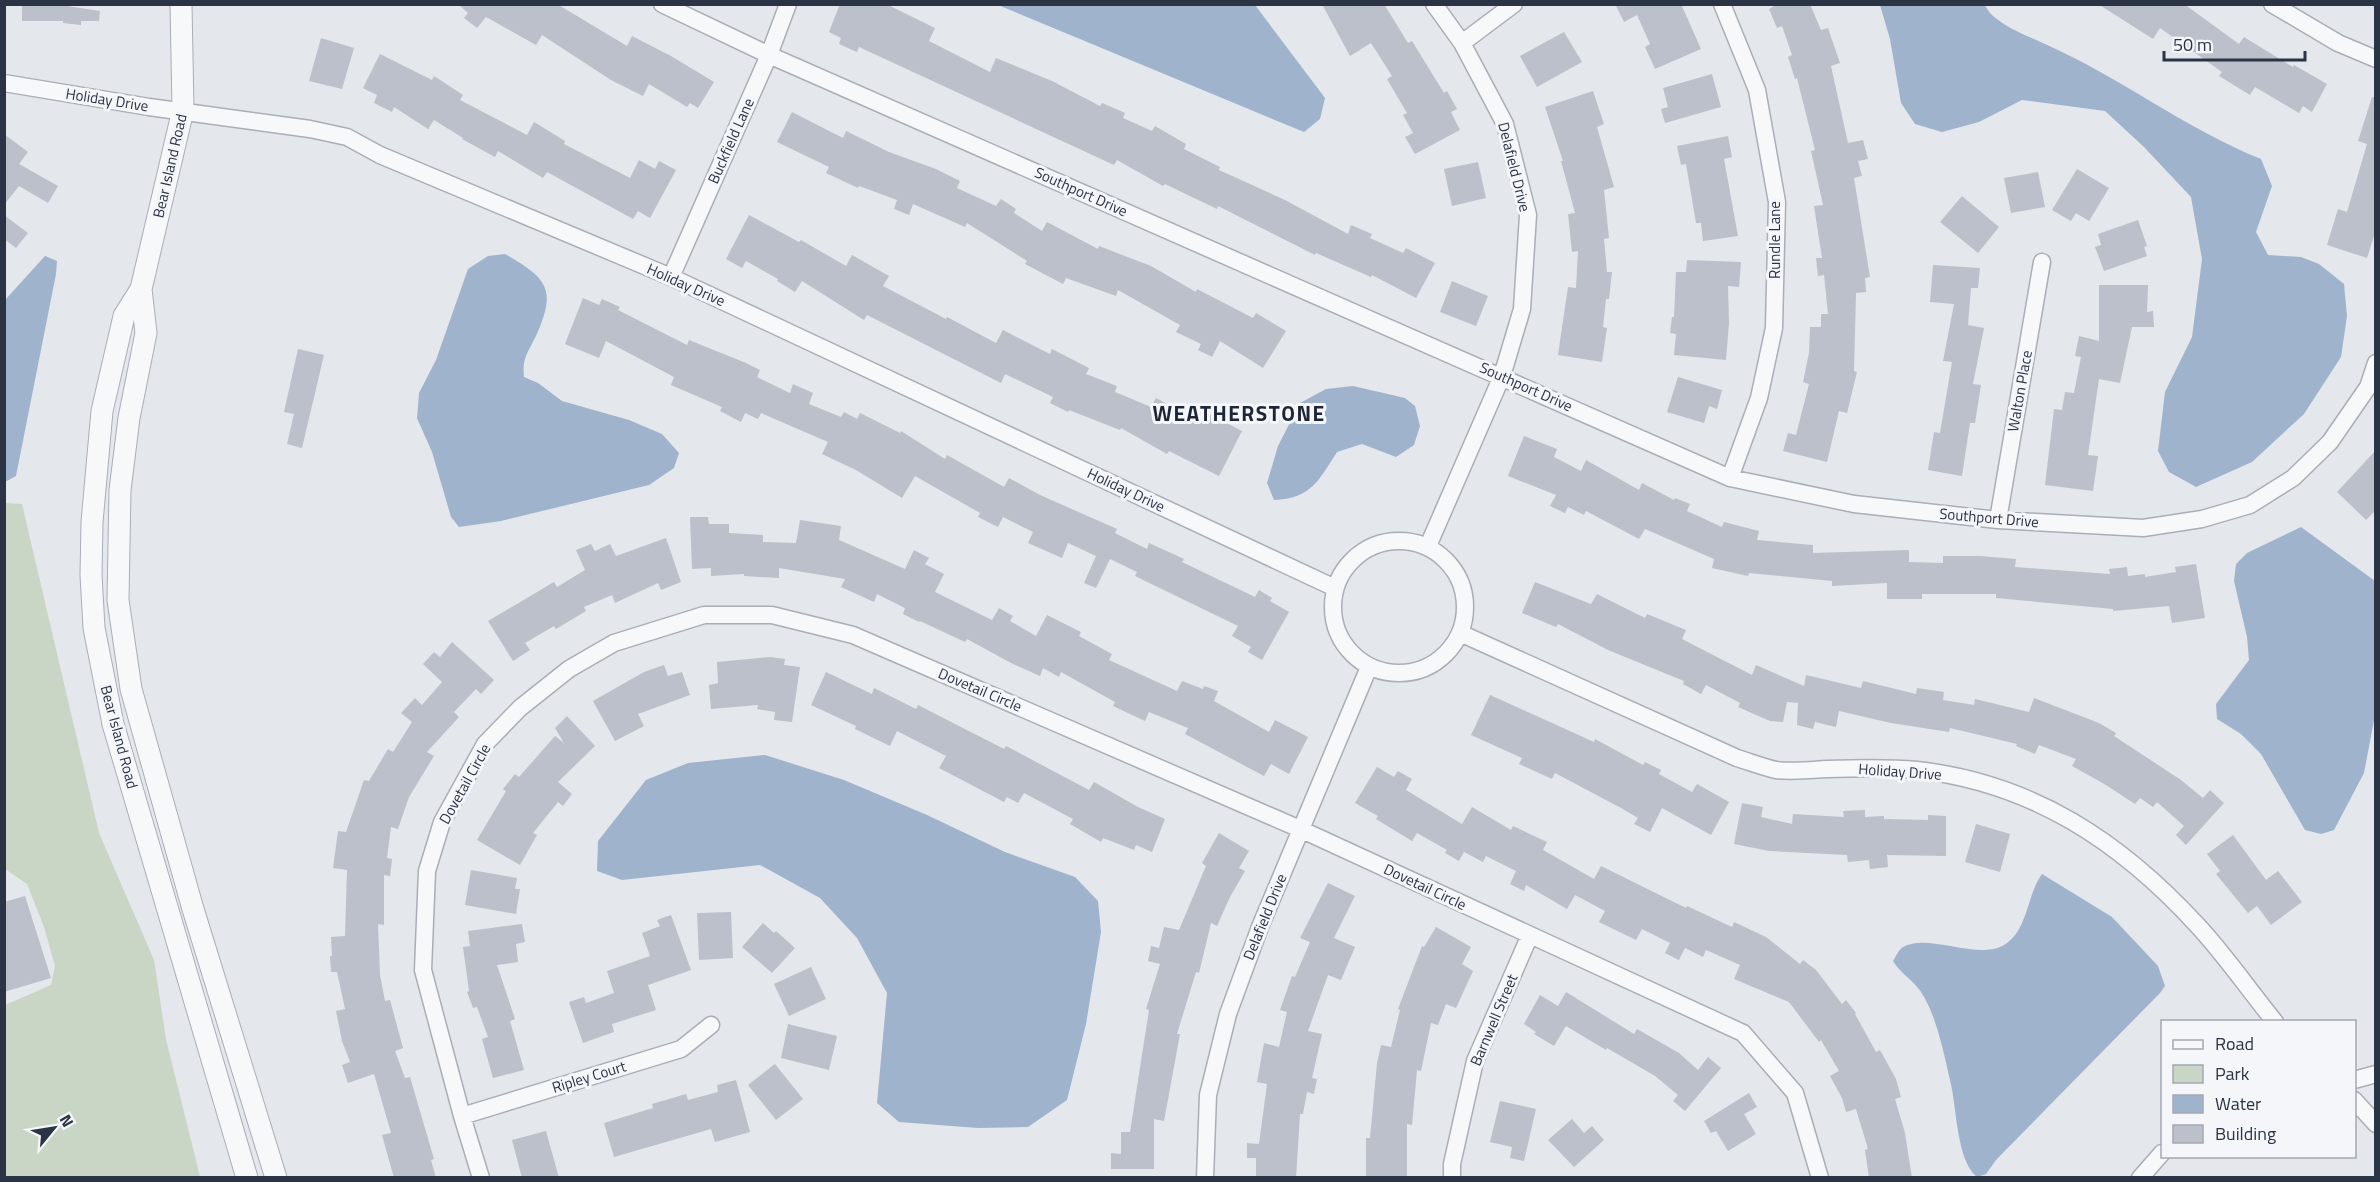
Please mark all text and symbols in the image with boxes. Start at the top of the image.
scale bar [2164,24,2305,62]
text: 50 m [2173,31,2212,58]
street label: Holiday Drive [64,82,150,117]
street label: Buckfield Lane [701,94,760,187]
street label: Bear Island Road [146,112,193,220]
street label: Delafield Drive [1492,120,1537,214]
street label: Southport Drive [1031,161,1131,222]
street label: Rundle Lane [1763,201,1786,279]
street label: Holiday Drive [643,257,729,312]
street label: Walton Place [2001,348,2038,434]
street label: Southport Drive [1476,356,1576,417]
district label: WEATHERSTONE [1152,397,1326,429]
street label: Holiday Drive [1084,461,1169,518]
street label: Southport Drive [1938,502,2040,533]
street label: Dovetail Circle [935,662,1026,718]
street label: Bear Island Road [95,683,144,791]
street label: Dovetail Circle [433,739,496,828]
street label: Holiday Drive [1858,757,1942,786]
street label: Dovetail Circle [1380,857,1470,916]
street label: Delafield Drive [1237,870,1292,964]
street label: Barnwell Street [1464,970,1524,1069]
legend [2161,1020,2356,1158]
text: Road [2215,1030,2254,1057]
street label: Ripley Court [549,1054,629,1099]
text: Park [2215,1060,2250,1087]
text: Water [2215,1090,2261,1117]
north arrow [24,1098,84,1158]
text: N [54,1110,80,1131]
text: Building [2215,1120,2276,1147]

